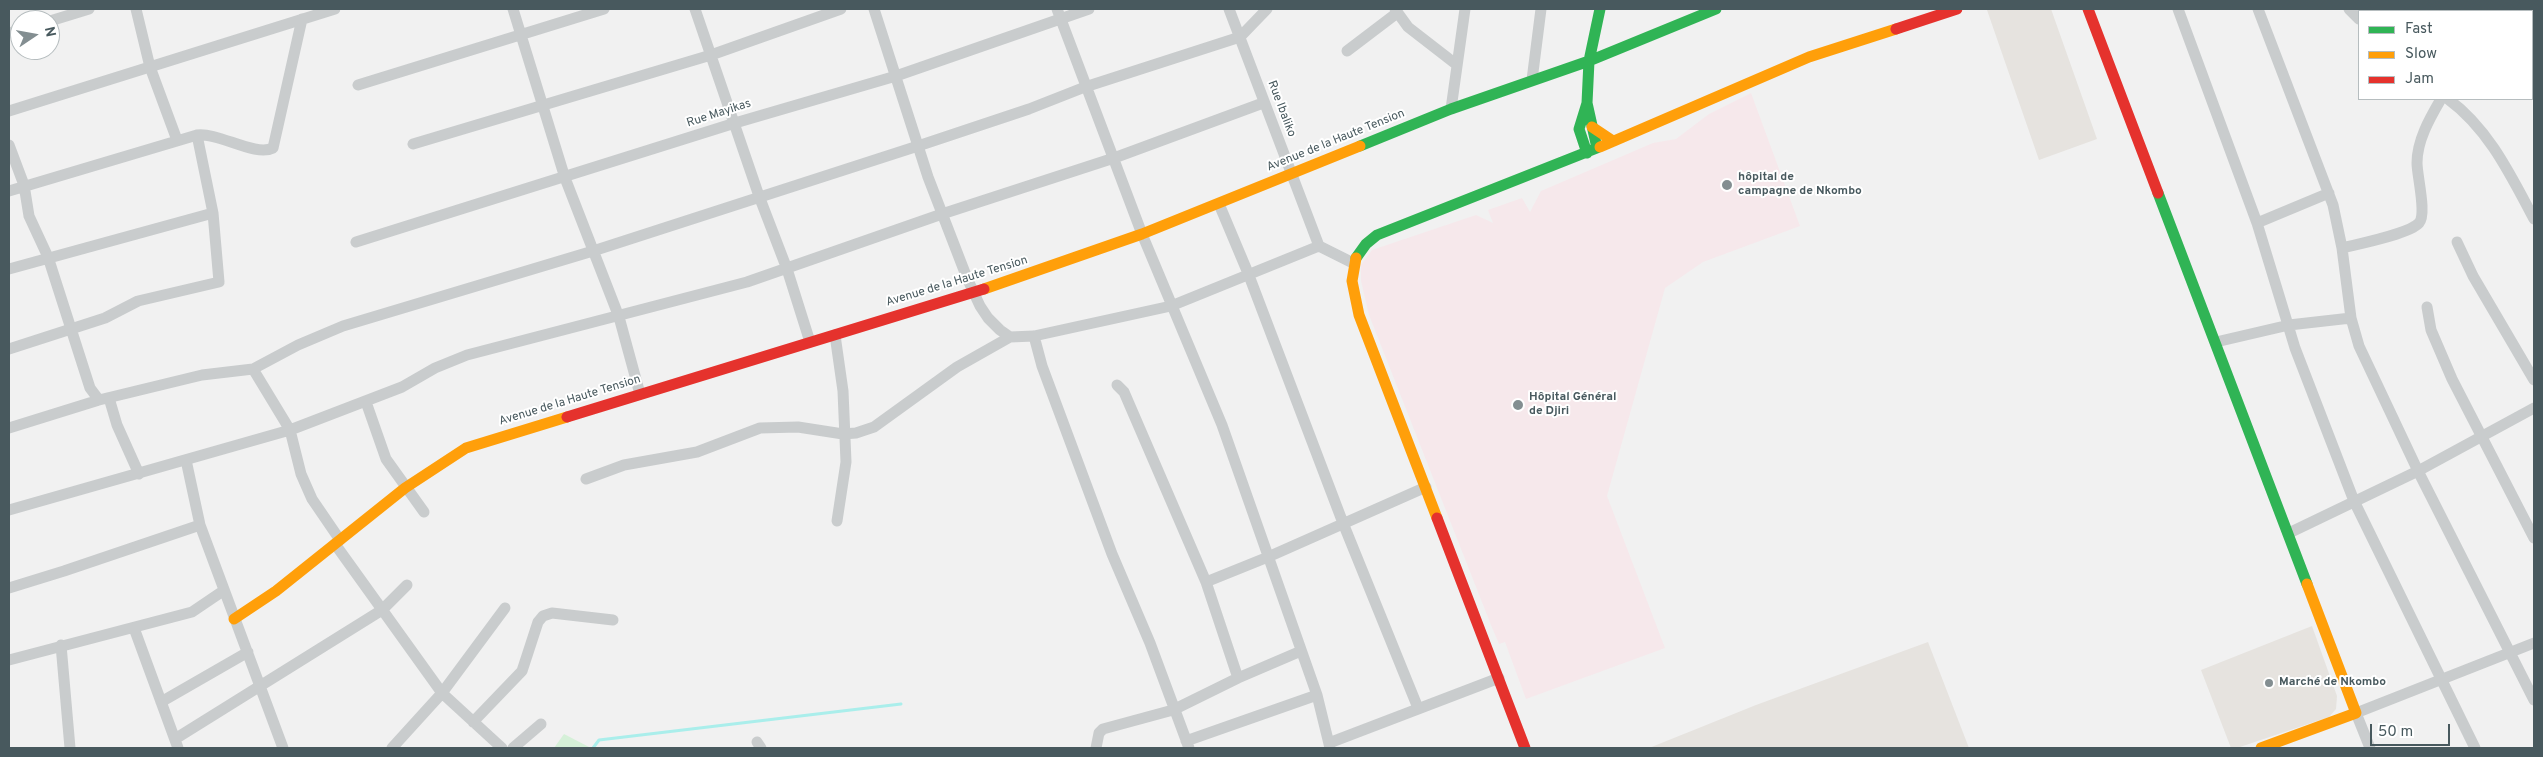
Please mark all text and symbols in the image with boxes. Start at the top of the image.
north arrow [10,10,60,60]
legend [2358,10,2533,100]
text: Fast [2405,20,2433,39]
text: N [40,25,59,39]
text: Slow [2405,45,2437,64]
text: Jam [2405,70,2434,89]
street label: Rue Ibaliko [1264,79,1298,139]
street label: Rue Mayikas [685,97,753,131]
street label: Avenue de la Haute Tension [1265,107,1407,175]
place label: hôpital de campagne de Nkombo [1738,171,1862,199]
marker: hôpital de campagne de Nkombo [1720,178,1734,192]
street label: Avenue de la Haute Tension [884,254,1030,310]
street label: Avenue de la Haute Tension [497,373,643,429]
place label: Hôpital Général de Djiri [1529,391,1616,419]
marker: Hôpital Général de Djiri [1511,398,1525,412]
place label: Marché de Nkombo [2279,676,2386,690]
marker: Marché de Nkombo [2263,677,2275,689]
scale bar [2373,714,2453,746]
text: 50 m [2378,723,2413,742]

